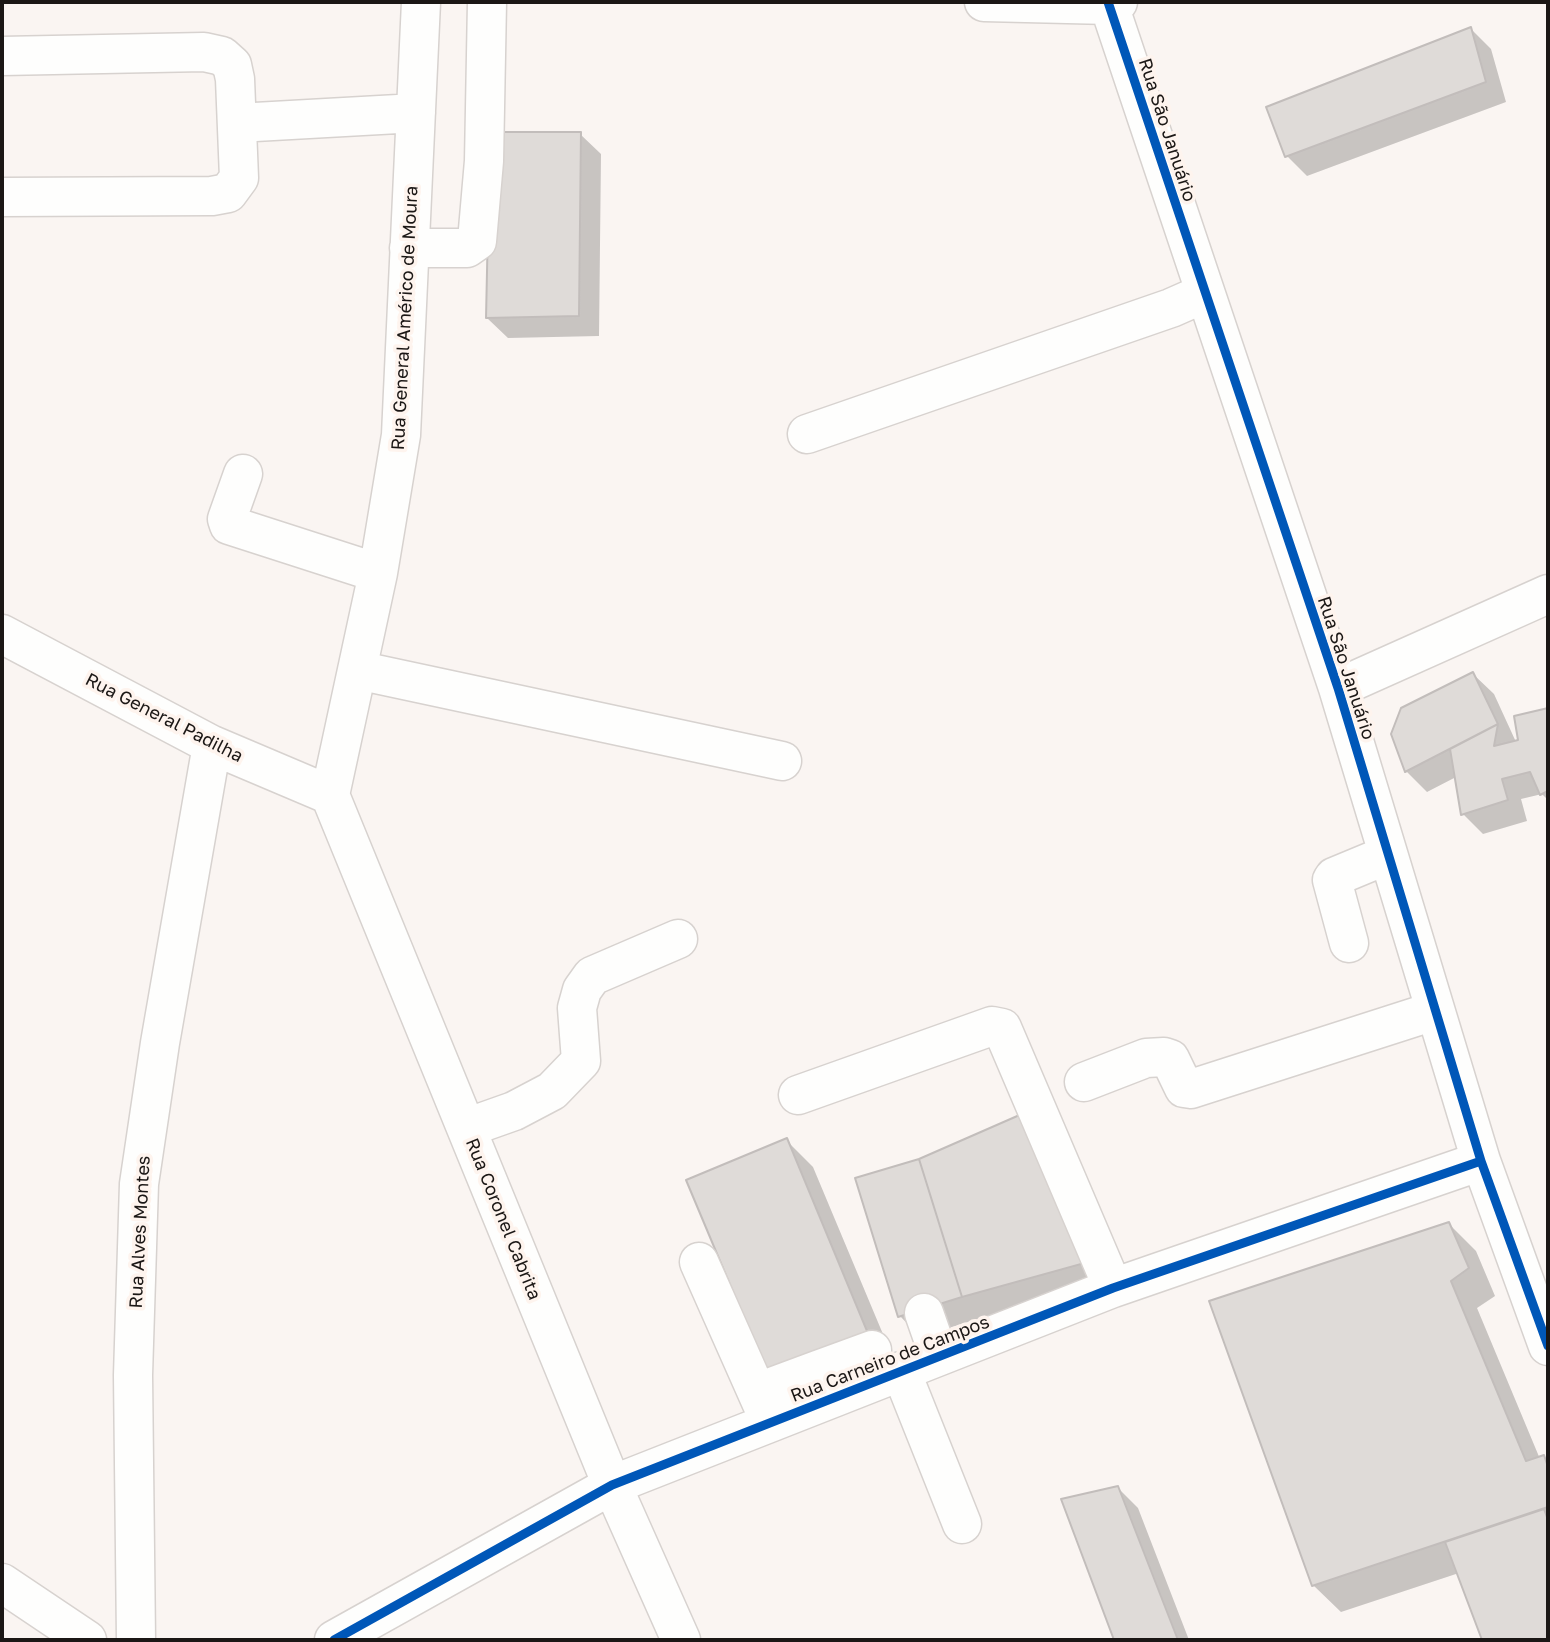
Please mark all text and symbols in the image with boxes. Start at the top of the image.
street label: Rua São Januário [1134,56,1200,204]
street label: Rua General Américo de Moura [387,185,423,451]
street label: Rua São Januário [1313,594,1379,742]
street label: Rua General Padilha [82,669,246,767]
street label: Rua Coronel Cabrita [461,1135,545,1303]
street label: Rua Alves Montes [125,1155,155,1309]
street label: Rua Carneiro de Campos [788,1311,992,1407]

